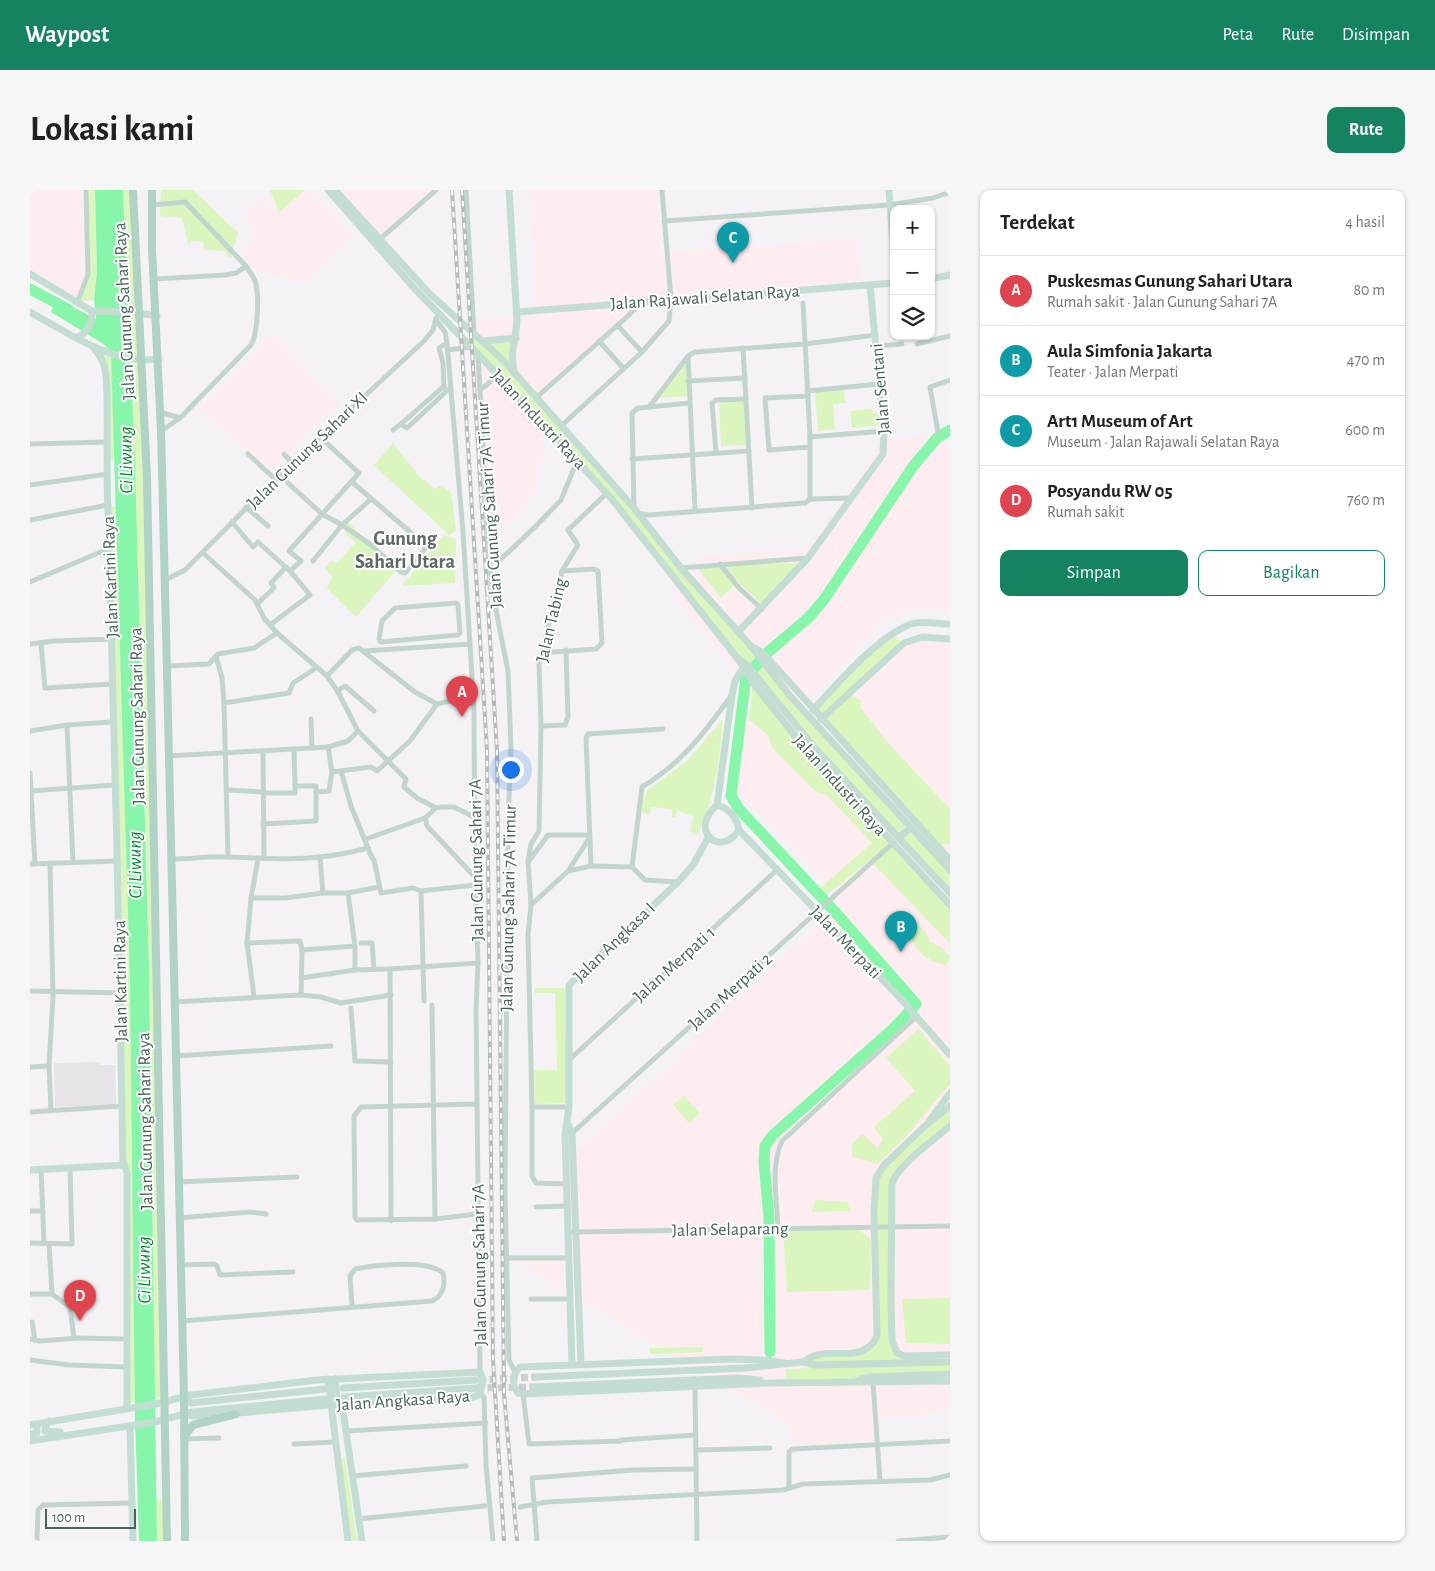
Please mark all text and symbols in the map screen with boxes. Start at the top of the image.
text: Waypost [25,23,109,47]
text: Peta [1222,26,1253,44]
text: Rute [1281,26,1314,44]
text: Disimpan [1342,26,1410,44]
button: Rute [1327,107,1405,153]
text: Lokasi kami [30,112,194,147]
map controls [890,205,935,340]
button: + [890,205,935,250]
text: Terdekat [1000,212,1075,233]
text: 4 hasil [1345,214,1385,230]
street label: Jalan Gunung Sahari Raya [111,222,139,400]
pin: C [717,222,749,263]
button: − [890,250,935,295]
text: Puskesmas Gunung Sahari Utara [1047,272,1293,291]
street label: Jalan Rajawali Selatan Raya [610,282,800,314]
text: A [1011,282,1021,298]
text: 80 m [1354,282,1385,298]
text: Rumah sakit · Jalan Gunung Sahari 7A [1047,294,1277,310]
button: layers [890,295,935,340]
street label: Jalan Sentani [868,342,894,435]
text: Aula Simfonia Jakarta [1047,342,1212,361]
text: B [1011,352,1021,368]
text: 470 m [1347,352,1385,368]
text: Teater · Jalan Merpati [1047,364,1178,380]
street label: Jalan Industri Raya [487,366,589,473]
street label: Jalan Gunung Sahari XI [244,389,371,513]
street label: Jalan Gunung Sahari 7A Timur [474,401,506,609]
text: Art1 Museum of Art [1047,412,1193,431]
text: C [1012,422,1020,438]
text: 600 m [1345,422,1385,438]
water label: Ci Liwung [116,426,137,494]
text: Museum · Jalan Rajawali Selatan Raya [1047,434,1279,450]
text: Posyandu RW 05 [1047,482,1173,501]
text: D [1011,492,1021,508]
text: 760 m [1347,492,1385,508]
text: Rumah sakit [1047,504,1124,520]
street label: Jalan Kartini Raya [100,516,122,638]
district label: Gunung Sahari Utara [355,529,455,572]
button: Simpan [1000,550,1188,596]
button: Bagikan [1198,550,1385,596]
street label: Jalan Tabing [534,576,570,664]
street label: Jalan Gunung Sahari Raya [127,627,149,805]
pin: A [446,676,478,717]
street label: Jalan Industri Raya [789,731,889,840]
your location [498,757,524,783]
street label: Jalan Gunung Sahari 7A [467,778,487,941]
street label: Jalan Gunung Sahari 7A Timur [498,804,520,1012]
water label: Ci Liwung [125,831,146,899]
street label: Jalan Angkasa I [570,900,659,986]
street label: Jalan Merpati [806,903,884,983]
pin: B [885,911,917,952]
street label: Jalan Kartini Raya [111,920,131,1042]
street label: Jalan Merpati 1 [630,924,719,1006]
street label: Jalan Merpati 2 [686,950,776,1034]
street label: Jalan Gunung Sahari Raya [135,1032,157,1210]
street label: Jalan Gunung Sahari 7A [470,1183,490,1346]
street label: Jalan Selaparang [672,1220,789,1240]
water label: Ci Liwung [134,1236,155,1304]
pin: D [64,1280,96,1321]
street label: Jalan Angkasa Raya [336,1387,471,1415]
scale bar [45,1506,136,1529]
text: 100 m [52,1511,85,1525]

